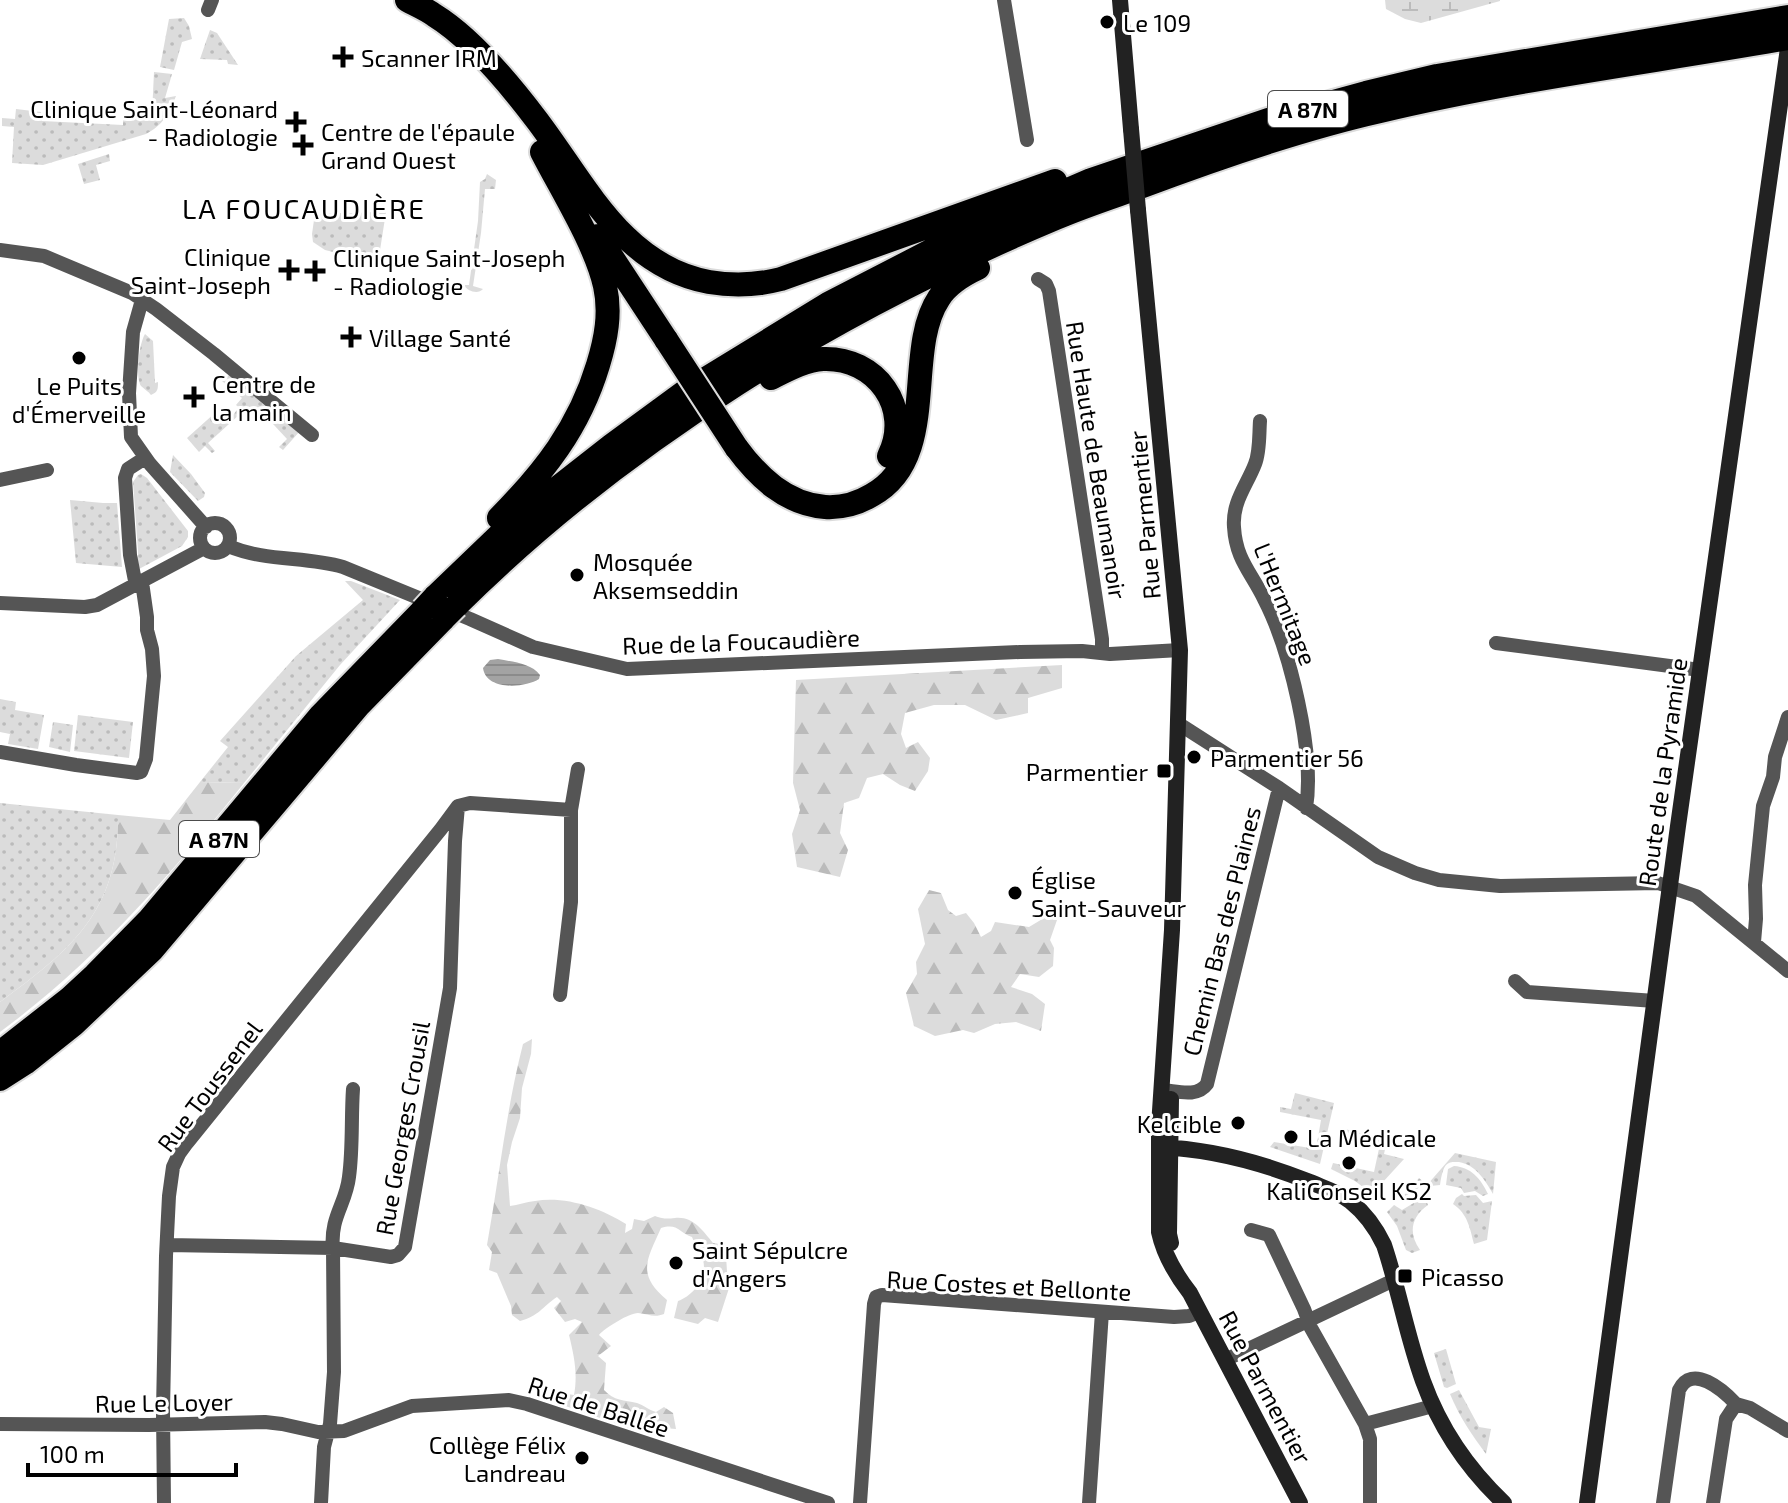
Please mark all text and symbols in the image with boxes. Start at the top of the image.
place label: Le 109 [1123,8,1191,37]
marker: Le 109 [1098,13,1116,31]
place label: Scanner IRM [361,43,497,72]
marker: Scanner IRM [332,46,354,68]
road number: A 87N [1268,91,1348,127]
place label: Clinique Saint-Léonard - Radiologie [30,94,278,151]
marker: Clinique Saint-Léonard - Radiologie [285,111,307,133]
place label: Centre de l'épaule Grand Ouest [321,117,515,174]
marker: Centre de l'épaule Grand Ouest [292,134,314,156]
district label: LA FOUCAUDIÈRE [182,191,426,225]
place label: Clinique Saint-Joseph [131,242,271,299]
place label: Clinique Saint-Joseph - Radiologie [333,243,565,300]
marker: Clinique Saint-Joseph [278,259,300,281]
marker: Clinique Saint-Joseph - Radiologie [304,260,326,282]
street label: Rue Haute de Beaumanoir [1061,319,1133,601]
place label: Village Santé [369,323,511,352]
marker: Village Santé [340,326,362,348]
marker: Le Puits d'Émerveille [70,349,88,367]
place label: Centre de la main [212,369,316,426]
place label: Le Puits d'Émerveille [12,371,146,428]
marker: Centre de la main [183,386,205,408]
street label: Rue Parmentier [1122,429,1166,600]
street label: L'Hermitage [1248,539,1324,669]
place label: Mosquée Aksemseddin [593,547,739,604]
marker: Mosquée Aksemseddin [568,566,586,584]
street label: Rue de la Foucaudière [622,622,860,660]
street label: Route de la Pyramide [1632,656,1692,888]
place label: Parmentier 56 [1210,743,1364,772]
marker: Parmentier 56 [1185,748,1203,766]
place label: Parmentier [1026,757,1148,786]
marker: Parmentier [1155,762,1173,780]
street label: Chemin Bas des Plaines [1176,803,1266,1059]
road number: A 87N [179,821,259,857]
place label: Église Saint-Sauveur [1031,865,1187,922]
marker: Église Saint-Sauveur [1006,884,1024,902]
street label: Rue Toussenel [150,1015,268,1157]
street label: Rue Georges Crousil [369,1019,435,1237]
place label: Kelcible [1137,1109,1222,1138]
marker: Kelcible [1229,1114,1247,1132]
place label: La Médicale [1307,1123,1436,1152]
marker: La Médicale [1282,1128,1300,1146]
marker: KaliConseil KS2 [1340,1154,1358,1172]
place label: KaliConseil KS2 [1266,1176,1432,1205]
place label: Saint Sépulcre d'Angers [692,1235,848,1292]
marker: Saint Sépulcre d'Angers [667,1254,685,1272]
place label: Picasso [1421,1262,1504,1291]
street label: Rue Costes et Bellonte [886,1264,1132,1306]
marker: Picasso [1396,1267,1414,1285]
street label: Rue Parmentier [1214,1306,1319,1469]
street label: Rue de Ballée [525,1370,673,1442]
street label: Rue Le Loyer [95,1386,234,1418]
scale bar [28,1427,236,1477]
place label: Collège Félix Landreau [429,1430,566,1487]
text: 100 m [40,1439,105,1468]
marker: Collège Félix Landreau [573,1449,591,1467]

